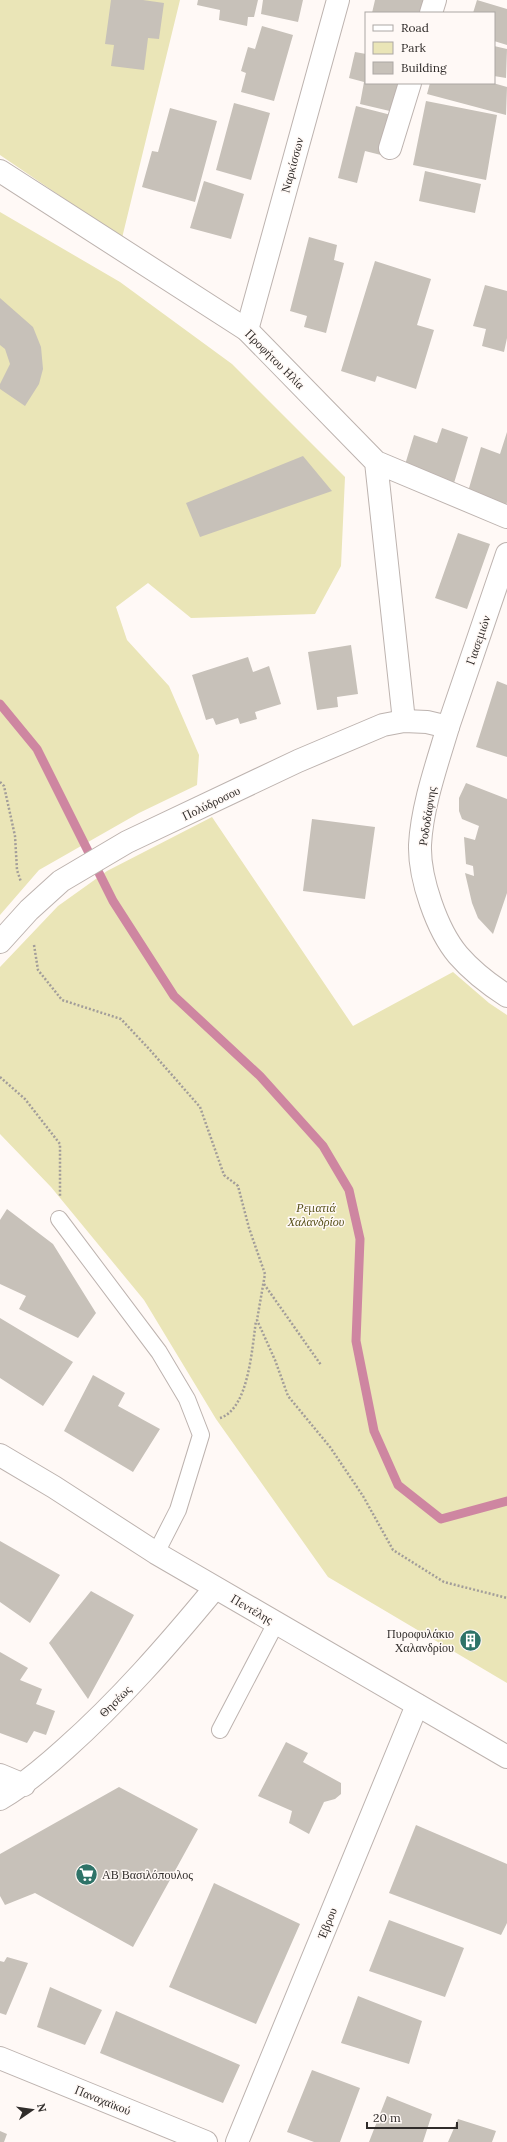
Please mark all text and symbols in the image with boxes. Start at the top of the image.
legend [365,12,495,84]
text: Road [401,20,429,35]
text: Park [401,40,427,55]
text: Building [401,60,447,75]
street label: Ναρκίσσων [277,135,307,194]
street label: Προφήτου Ηλία [242,326,308,392]
street label: Γιασεμιών [463,613,494,667]
street label: Πολύδροσου [180,782,243,823]
street label: Ροδοδάφνης [415,785,439,847]
park label: Ρεματιά Χαλανδρίου [287,1200,345,1229]
street label: Πεντέλης [228,1591,276,1627]
place label: Πυροφυλάκιο Χαλανδρίου [387,1626,454,1655]
building icon: Πυροφυλάκιο Χαλανδρίου [457,1627,483,1653]
street label: Θησέως [96,1682,134,1720]
supermarket icon: ΑΒ Βασιλόπουλος [74,1861,100,1887]
place label: ΑΒ Βασιλόπουλος [102,1867,193,1882]
street label: Έβρου [314,1905,340,1942]
street label: Παναχαϊκού [73,2082,133,2118]
north arrow [12,2090,52,2130]
text: N [34,2102,50,2114]
scale bar [367,2104,457,2130]
text: 20 m [373,2110,401,2125]

